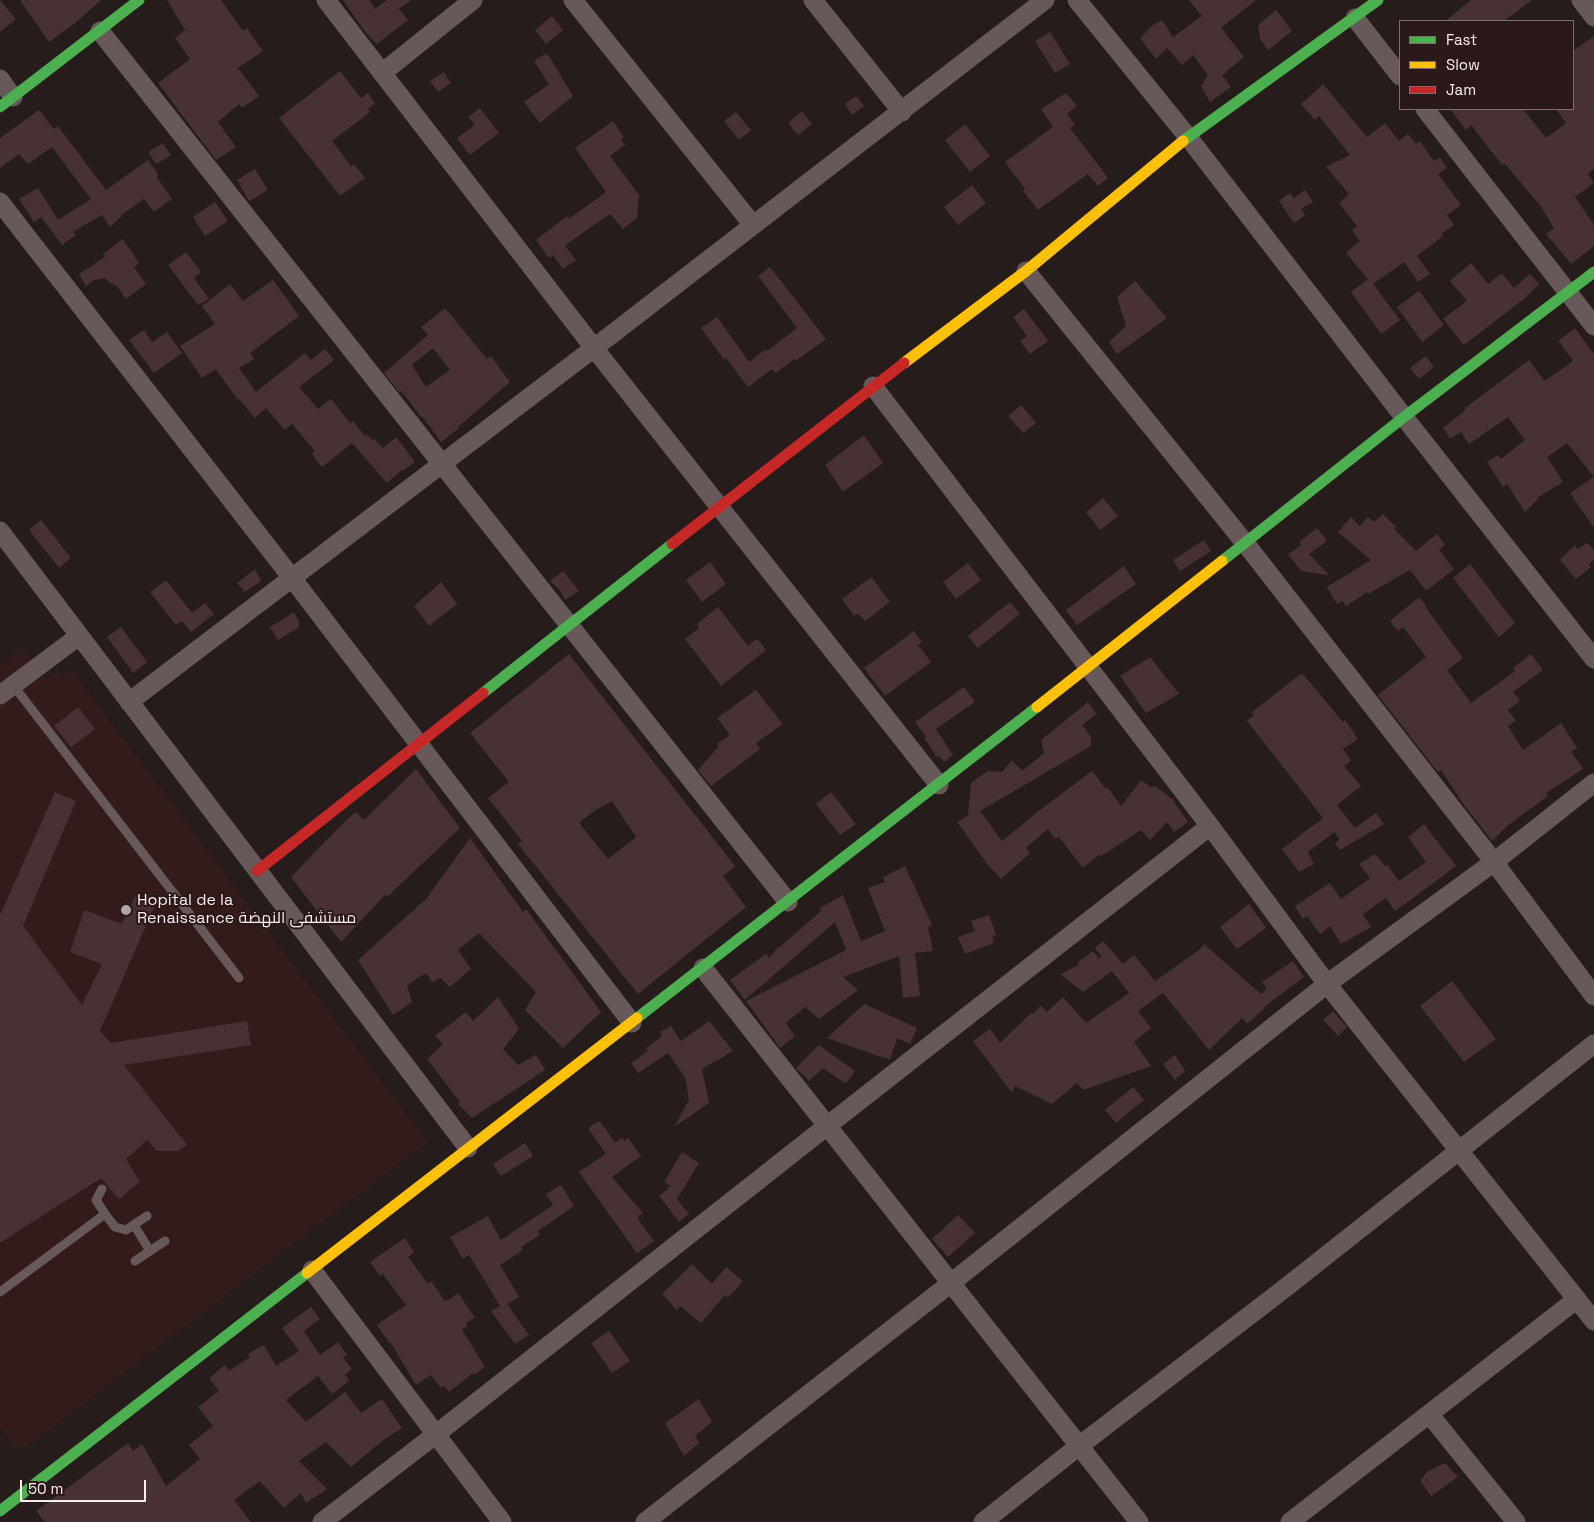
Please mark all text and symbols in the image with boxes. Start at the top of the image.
legend [1399,20,1574,110]
text: Fast [1446,30,1477,49]
text: Slow [1446,55,1480,74]
text: Jam [1446,80,1476,99]
place label: Hopital de la Renaissance مستشفى النهضة [137,891,356,929]
marker: Hopital de la Renaissance مستشفى النهضة [119,903,133,917]
scale bar [22,1470,149,1502]
text: 50 m [28,1479,63,1498]

